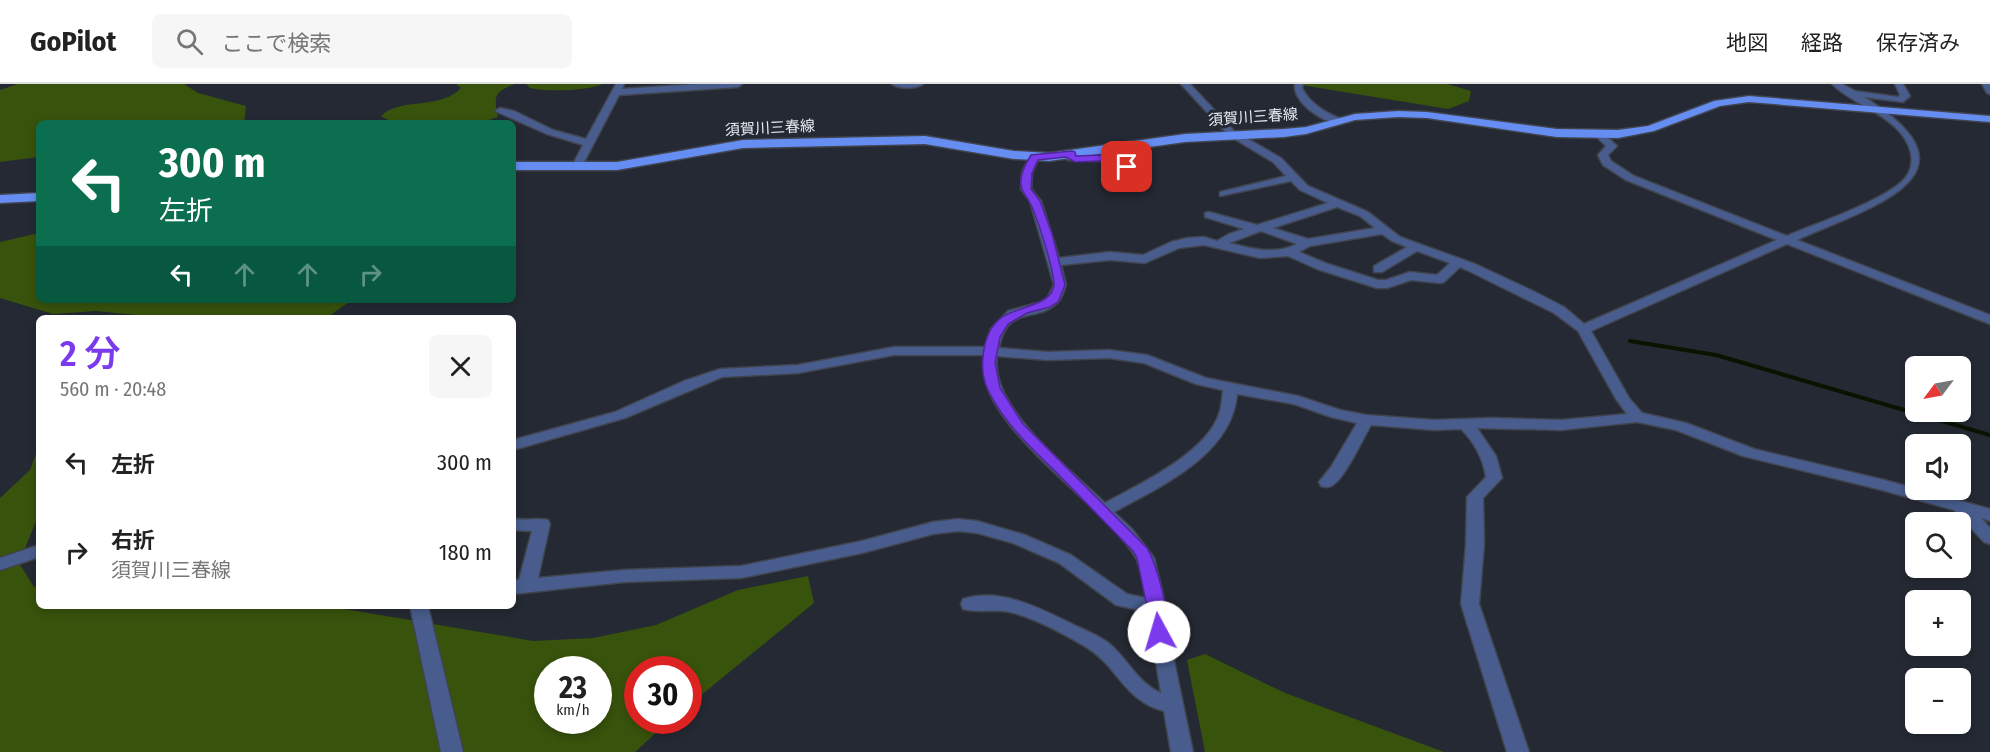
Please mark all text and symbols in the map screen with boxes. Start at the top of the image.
search box [152,14,572,68]
text: GoPilot [30,25,116,58]
icon: search [173,25,206,58]
text: ここで検索 [221,30,331,57]
text: 地図 [1726,30,1768,56]
text: 経路 [1801,30,1843,56]
text: 保存済み [1876,30,1960,56]
street label: 須賀川三春線 [1207,105,1299,129]
street label: 須賀川三春線 [725,117,815,139]
text: 300 m [159,138,266,188]
pin [1101,141,1152,192]
icon: left [60,144,138,222]
icon: arrive [1110,150,1143,183]
text: 左折 [159,195,213,227]
icon: left [165,258,198,291]
icon: ahead [228,258,261,291]
icon: ahead [291,258,324,291]
icon: right [354,258,387,291]
text: 2 分 [60,332,120,376]
button: close [429,335,492,398]
north arrow [1905,356,1971,422]
map controls [1905,356,1971,734]
text: 560 m · 20:48 [60,377,166,401]
button: sound [1905,434,1971,500]
icon: left [60,446,93,479]
text: 300 m [437,449,492,476]
text: 左折 [111,451,155,478]
button: search [1905,512,1971,578]
text: 右折 [111,527,155,554]
icon: right [60,536,93,569]
text: 180 m [439,539,492,566]
text: 須賀川三春線 [111,558,231,582]
button: + [1905,590,1971,656]
position arrow [1127,600,1191,664]
speed limit sign: 30 [624,656,702,734]
button: − [1905,668,1971,734]
text: 23 [559,670,587,706]
text: km/h [556,701,590,719]

